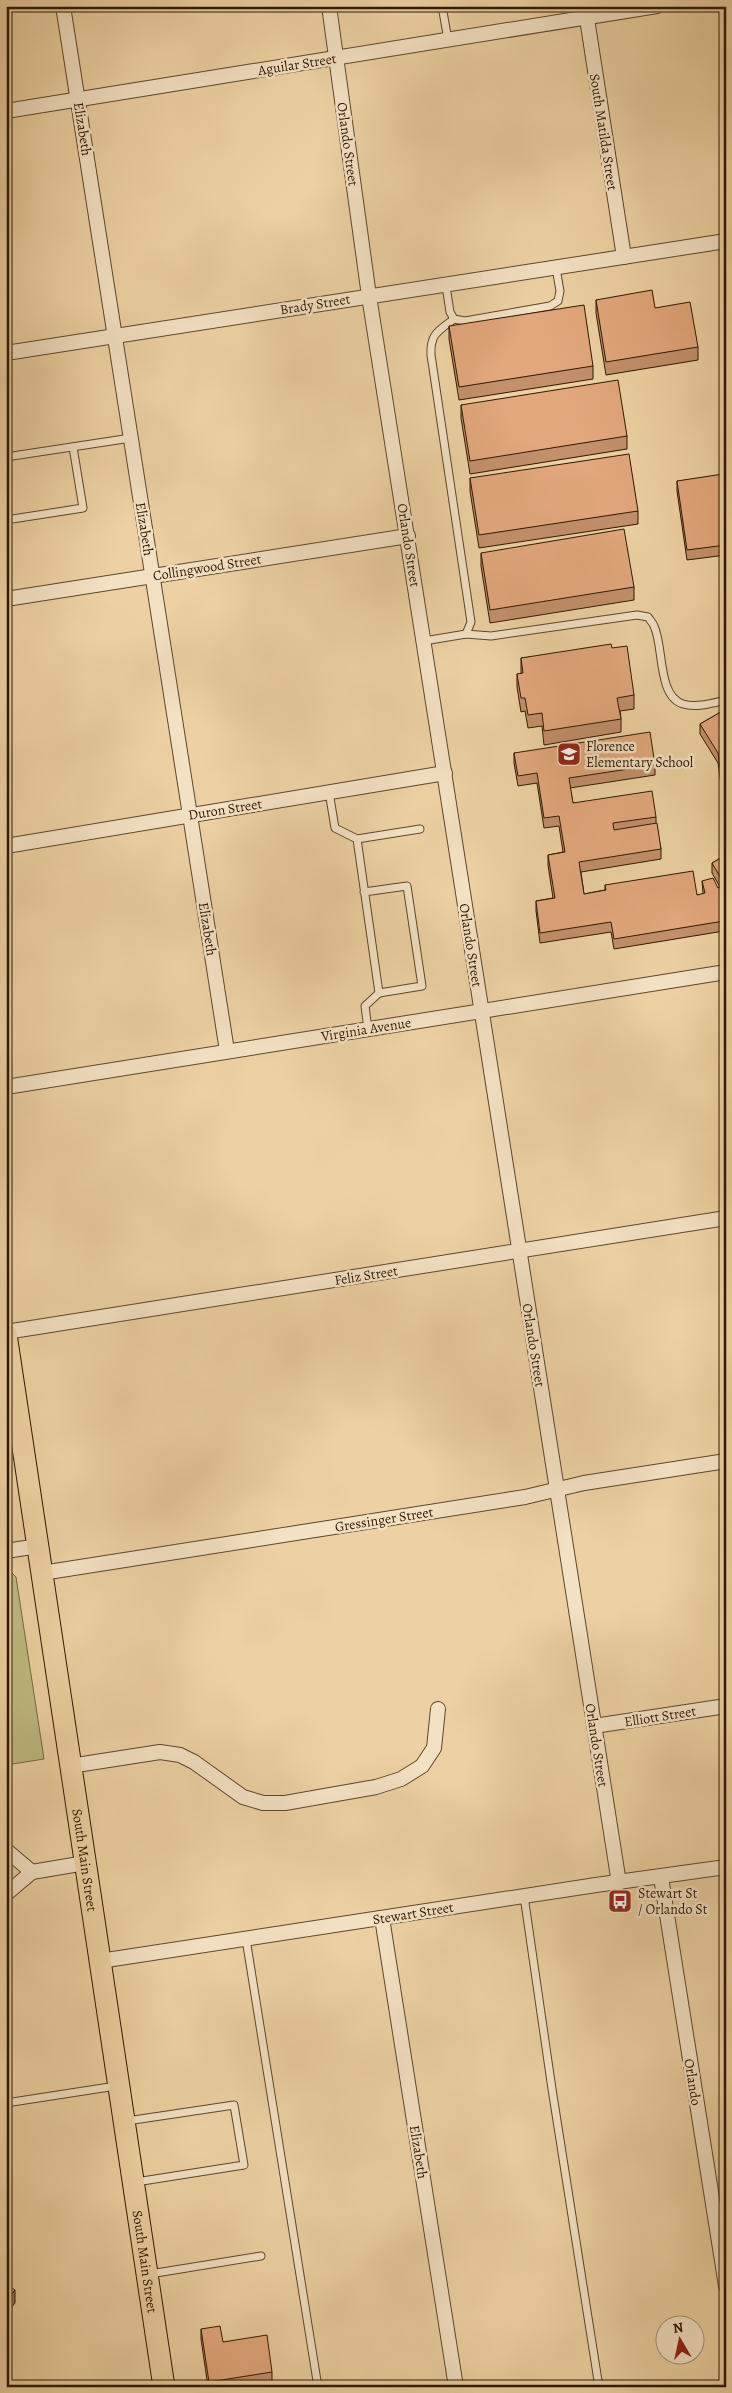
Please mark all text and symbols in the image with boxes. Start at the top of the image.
street label: Aguilar Street [255,49,338,80]
street label: South Matilda Street [585,72,622,192]
street label: Elizabeth [69,101,96,158]
street label: Orlando Street [332,101,363,188]
street label: Brady Street [279,290,352,319]
street label: Elizabeth [131,501,158,558]
street label: Orlando Street [393,502,425,589]
street label: Collingwood Street [152,550,263,585]
place label: Florence Elementary School [586,737,694,772]
school or university icon: Florence Elementary School [556,741,582,767]
street label: Duron Street [187,794,264,825]
street label: Elizabeth [194,901,221,958]
street label: Orlando Street [455,902,487,989]
street label: Virginia Avenue [319,1013,412,1046]
street label: Feliz Street [333,1261,399,1290]
street label: Orlando Street [518,1302,550,1389]
street label: Gressinger Street [334,1502,435,1537]
street label: Elliott Street [623,1701,698,1732]
street label: Orlando Street [581,1702,613,1789]
street label: South Main Street [67,1807,102,1913]
place label: Stewart St / Orlando St [638,1884,708,1919]
bus stop icon: Stewart St / Orlando St [607,1888,633,1914]
street label: Stewart Street [371,1898,455,1929]
street label: Orlando [679,2057,706,2107]
street label: Elizabeth [405,2124,432,2181]
street label: South Main Street [128,2209,162,2315]
north arrow [654,2316,704,2366]
text: N [672,2317,685,2338]

